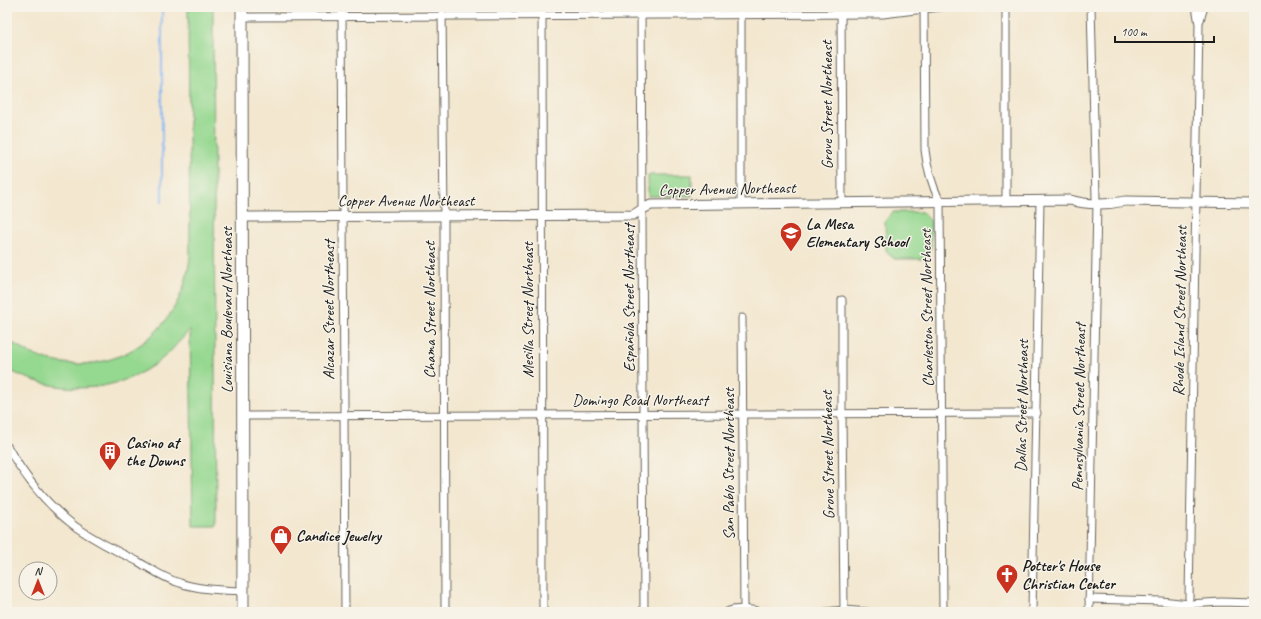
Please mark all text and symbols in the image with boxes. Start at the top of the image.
scale bar [1115,18,1214,44]
text: 100 m [1121,24,1148,40]
street label: Grove Street Northeast [817,39,837,169]
street label: Copper Avenue Northeast [658,178,797,200]
street label: Copper Avenue Northeast [338,191,476,211]
place label: La Mesa Elementary School [806,214,911,252]
school or university icon: La Mesa Elementary School [778,220,804,253]
street label: Española Street Northeast [619,221,639,372]
street label: Rhode Island Street Northeast [1169,224,1192,396]
street label: Louisiana Boulevard Northeast [217,225,237,393]
street label: Charleston Street Northeast [916,227,938,387]
street label: Alcazar Street Northeast [319,238,339,380]
street label: Chama Street Northeast [420,240,440,378]
street label: Mesilla Street Northeast [518,240,538,378]
street label: Pennsylvania Street Northeast [1068,320,1091,491]
street label: Dallas Street Northeast [1011,338,1033,472]
street label: San Pablo Street Northeast [719,386,739,540]
street label: Grove Street Northeast [817,389,839,519]
street label: Domingo Road Northeast [572,390,711,410]
place label: Casino at the Downs [126,433,187,471]
building icon: Casino at the Downs [97,439,123,472]
shop icon: Candice Jewelry [268,523,294,556]
place label: Candice Jewelry [296,526,382,546]
place label: Potter's House Christian Center [1022,556,1117,594]
north arrow [18,561,58,601]
church icon: Potter's House Christian Center [994,562,1020,595]
text: N [35,564,44,578]

